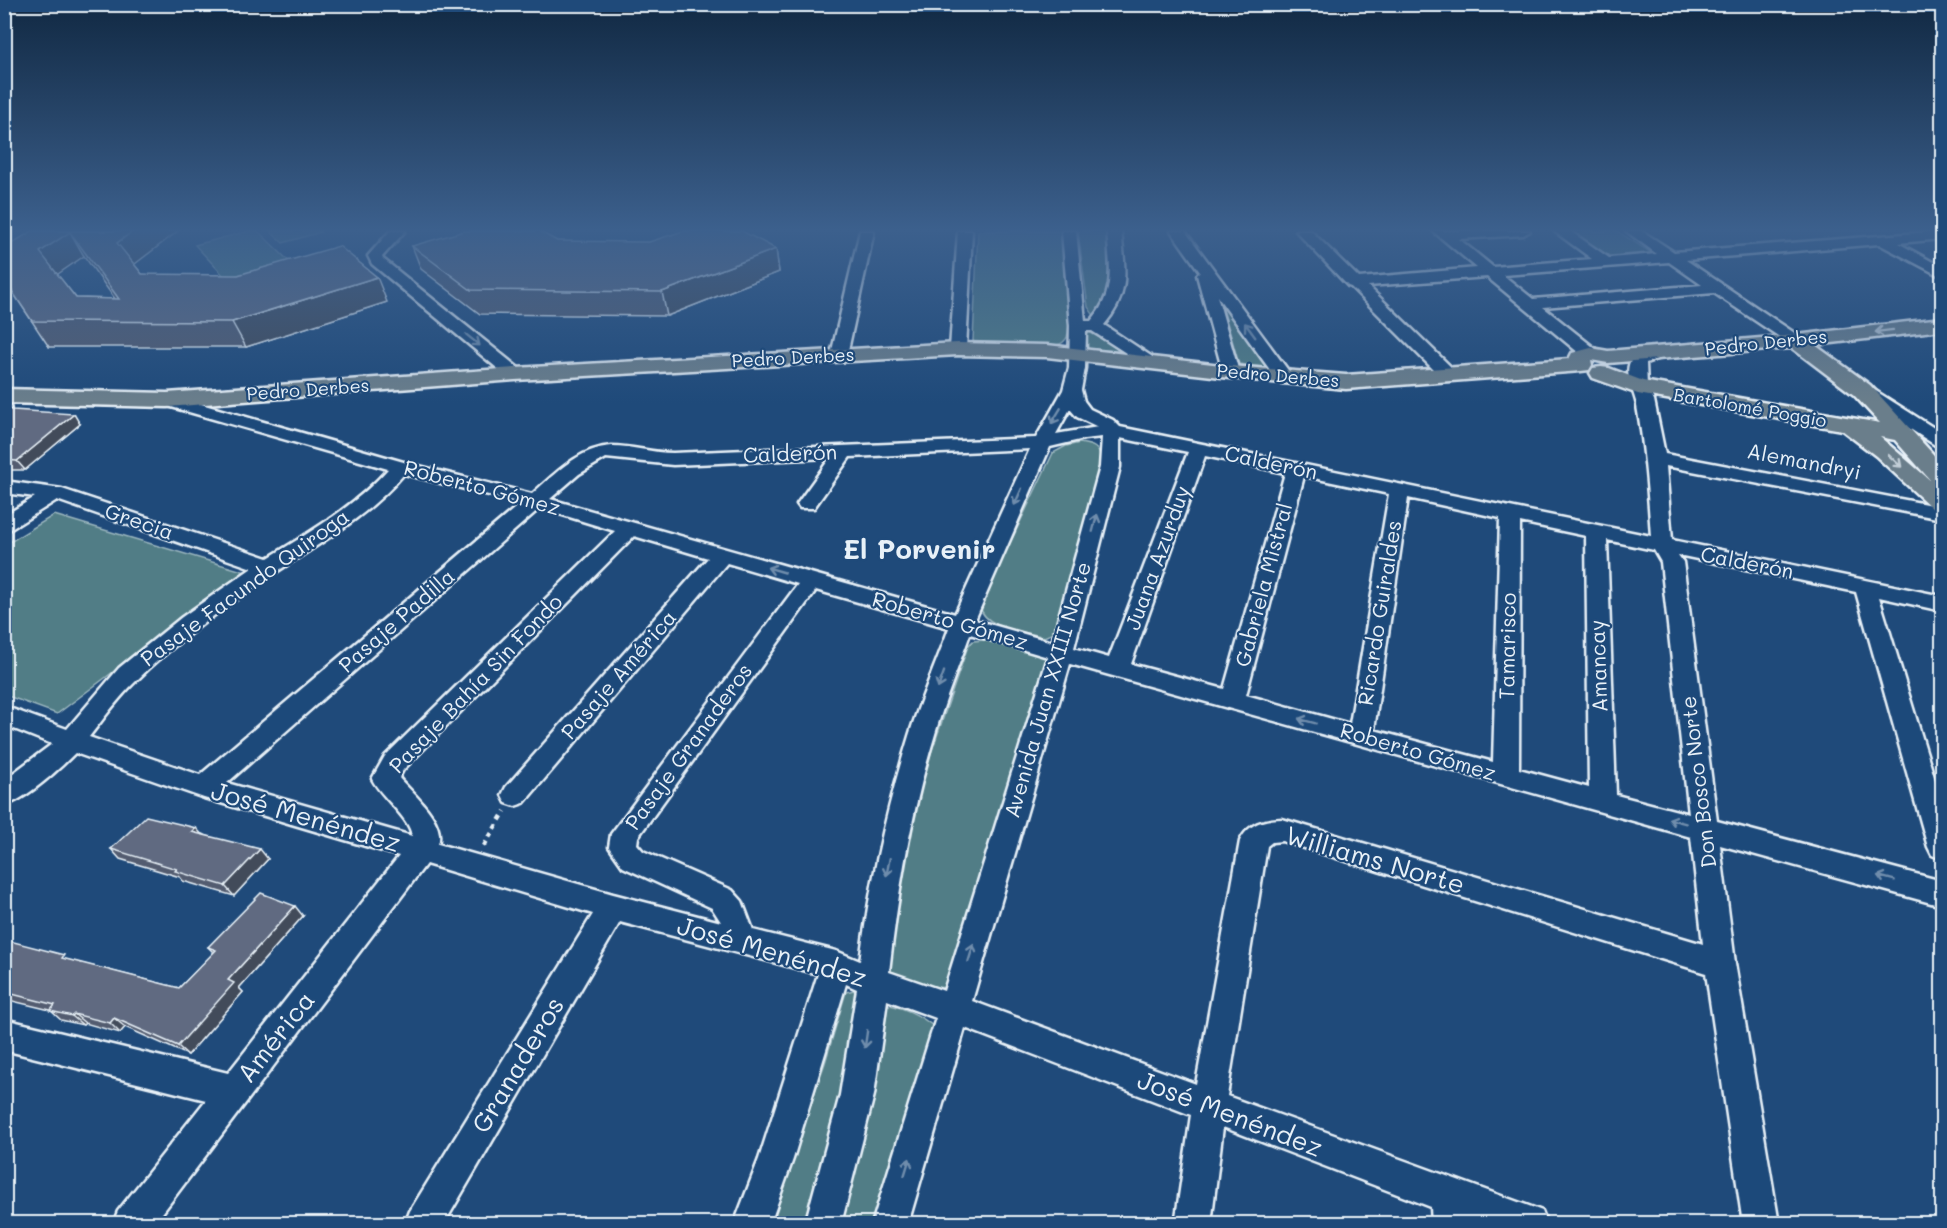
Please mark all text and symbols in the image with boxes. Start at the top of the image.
one-way arrow [1244,322,1256,338]
street label: Pedro Derbes [1704,324,1828,360]
one-way arrow [1875,326,1895,337]
one-way arrow [465,333,481,346]
street label: Pedro Derbes [731,342,855,372]
street label: Pedro Derbes [1216,358,1340,392]
street label: Pedro Derbes [246,373,370,405]
street label: Bartolomé Poggio [1672,382,1829,432]
one-way arrow [1050,407,1062,424]
street label: Alemandryi [1745,436,1864,485]
street label: Calderón [742,437,838,468]
street label: Calderón [1222,439,1320,485]
street label: Roberto Gómez [401,453,563,520]
one-way arrow [1887,454,1902,468]
street label: Juana Azurduy [1118,482,1195,633]
one-way arrow [1012,487,1023,505]
street label: Grecia [102,496,177,545]
street label: Gabriela Mistral [1228,500,1297,670]
street label: Pasaje Facundo Quiroga [135,502,354,672]
one-way arrow [1090,514,1101,533]
street label: Ricardo Guiraldes [1351,518,1406,707]
district label: El Porvenir [843,531,995,566]
street label: Calderón [1698,539,1796,584]
street label: Avenida Juan XXIII Norte [997,558,1096,821]
street label: Pasaje Padilla [332,562,460,678]
one-way arrow [767,563,786,575]
street label: Roberto Gómez [869,584,1031,655]
street label: Pasaje Bahía Sin Fondo [382,588,567,778]
street label: Tamarisco [1492,592,1521,699]
street label: Pasaje América [554,604,681,744]
street label: Amancay [1582,619,1613,713]
street label: Pasaje Granaderos [618,658,757,835]
one-way arrow [935,670,946,689]
street label: Don Bosco Norte [1674,695,1721,870]
one-way arrow [1298,714,1317,726]
street label: Roberto Gómez [1337,715,1499,786]
street label: José Menéndez [208,773,405,859]
one-way arrow [1668,815,1687,827]
street label: Williams Norte [1282,817,1469,901]
one-way arrow [882,857,893,877]
one-way arrow [1877,871,1896,883]
street label: José Menéndez [674,908,871,994]
one-way arrow [966,943,977,962]
street label: América [229,984,322,1089]
street label: Granaderos [463,990,571,1139]
one-way arrow [861,1029,872,1049]
street label: José Menéndez [1133,1062,1328,1164]
one-way arrow [902,1158,913,1177]

